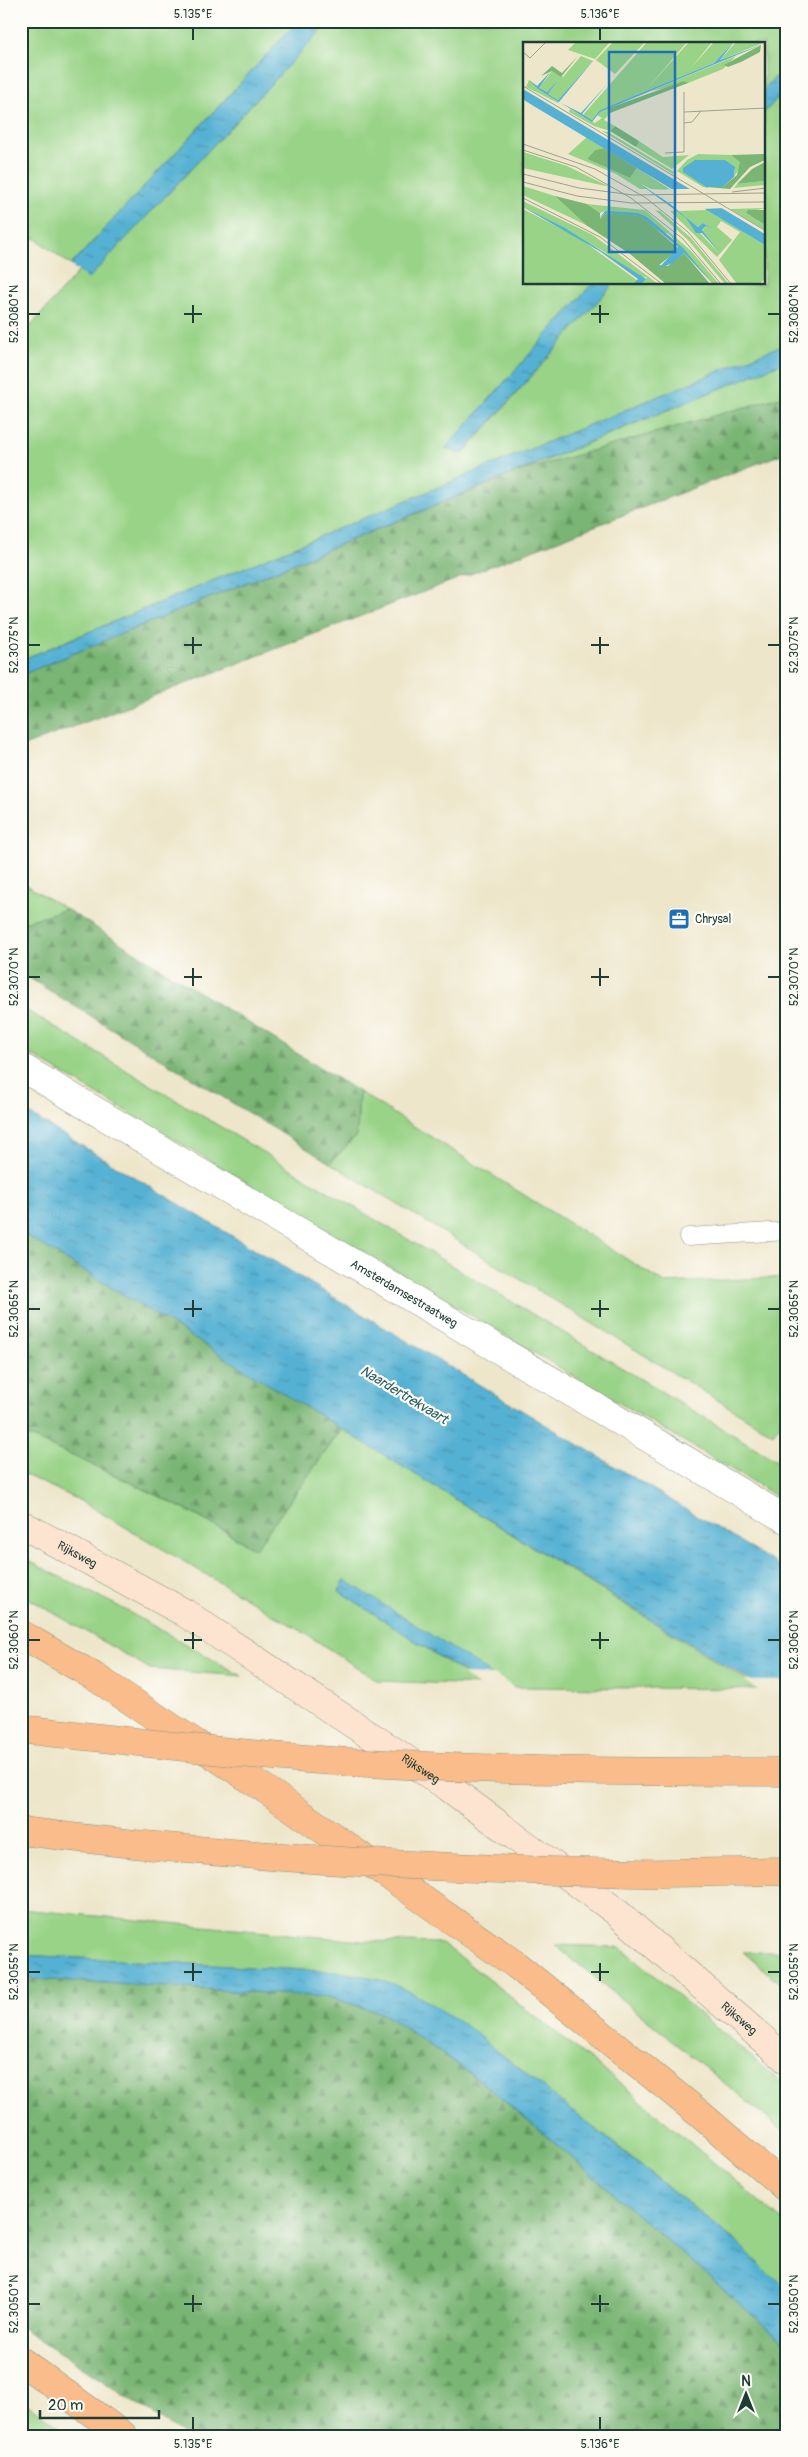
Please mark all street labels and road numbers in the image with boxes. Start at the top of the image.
street label: Amsterdamsestraatweg [348,1256,460,1331]
street label: Rijksweg [55,1538,100,1571]
street label: Rijksweg [399,1751,443,1787]
street label: Rijksweg [718,1999,760,2038]

